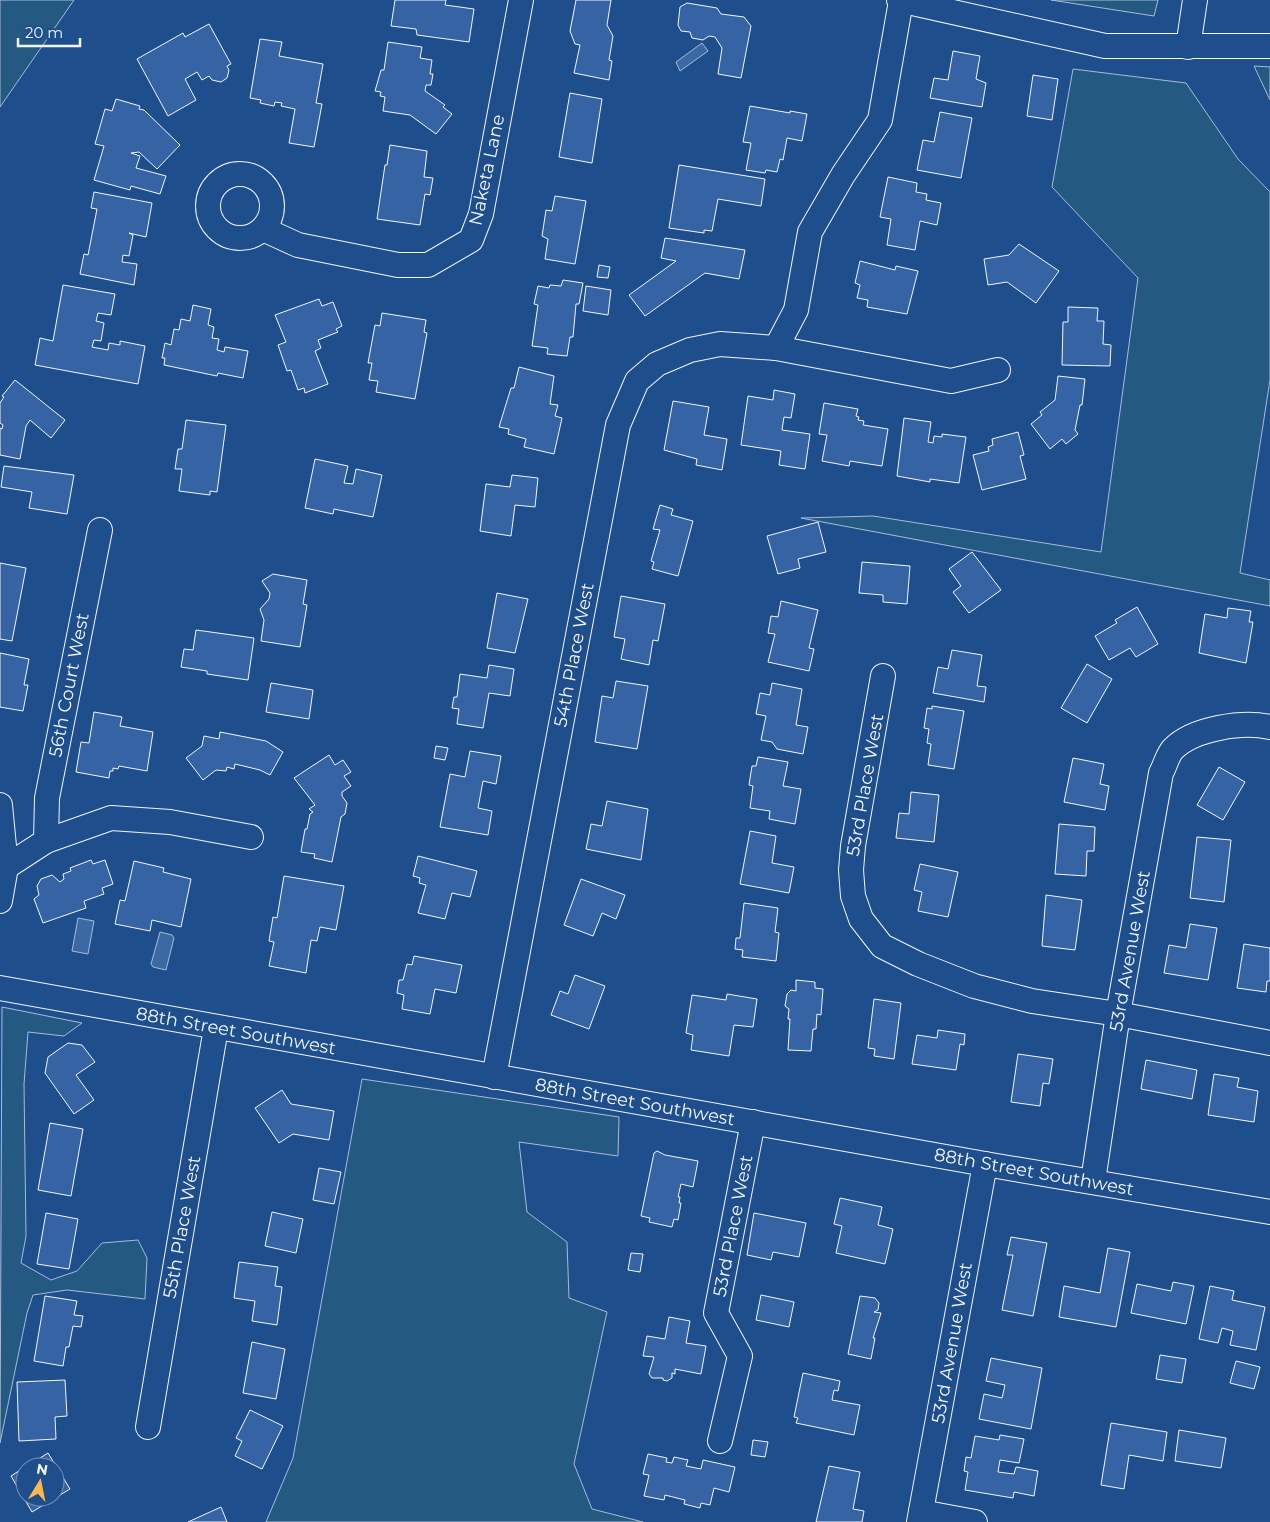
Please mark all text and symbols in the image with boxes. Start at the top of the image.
scale bar [18,15,80,47]
text: 20 m [25,23,63,42]
street label: Naketa Lane [464,112,510,228]
street label: 54th Place West [549,581,599,729]
street label: 56th Court West [44,611,94,759]
street label: 53rd Place West [842,712,888,858]
street label: 53rd Avenue West [1105,869,1155,1033]
street label: 88th Street Southwest [134,1003,338,1059]
street label: 88th Street Southwest [533,1074,737,1130]
street label: 88th Street Southwest [932,1144,1136,1200]
street label: 53rd Place West [708,1153,758,1299]
street label: 55th Place West [159,1154,205,1300]
street label: 53rd Avenue West [927,1261,977,1425]
north arrow [15,1457,65,1507]
text: N [35,1459,49,1479]

